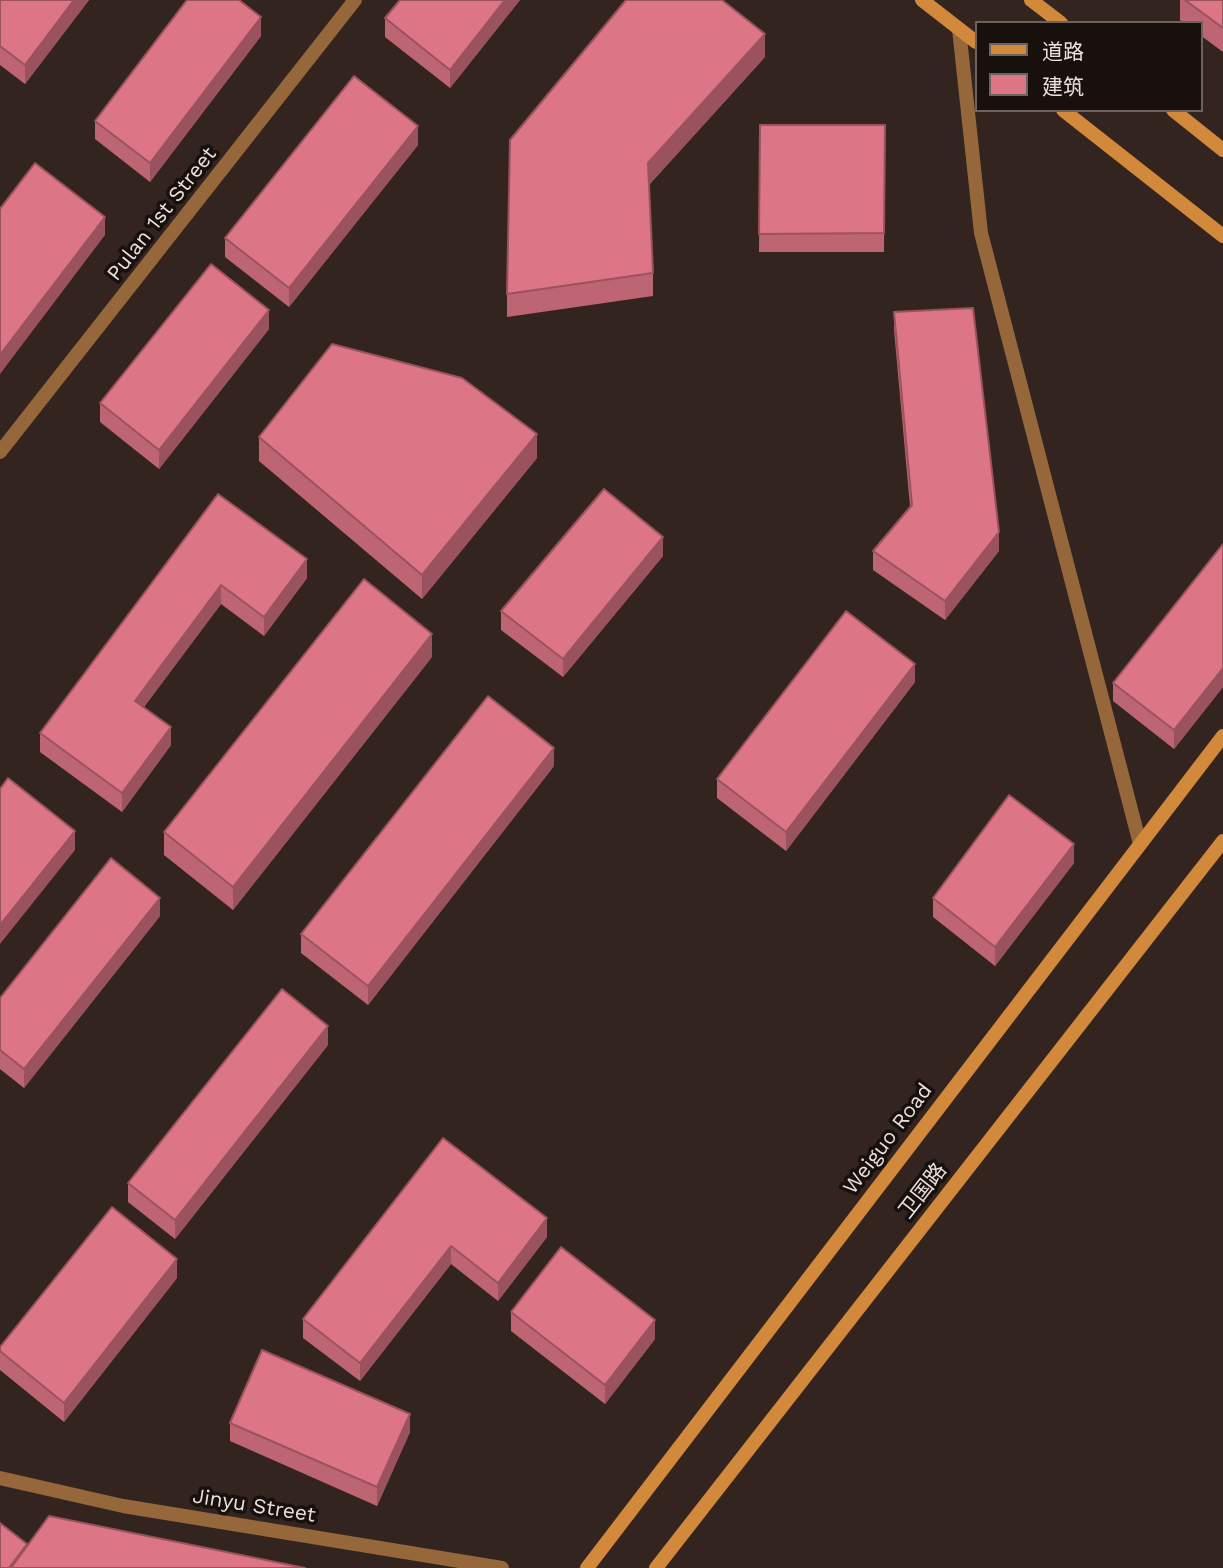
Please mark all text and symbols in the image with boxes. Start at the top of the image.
legend [974,21,1202,112]
text: 道路 [1042,39,1084,64]
text: 建筑 [1042,74,1084,99]
street label: Pulan 1st Street [102,142,222,286]
street label: Weiguo Road [838,1079,938,1199]
street label: 卫国路 [894,1158,952,1224]
street label: Jinyu Street [191,1484,317,1528]

